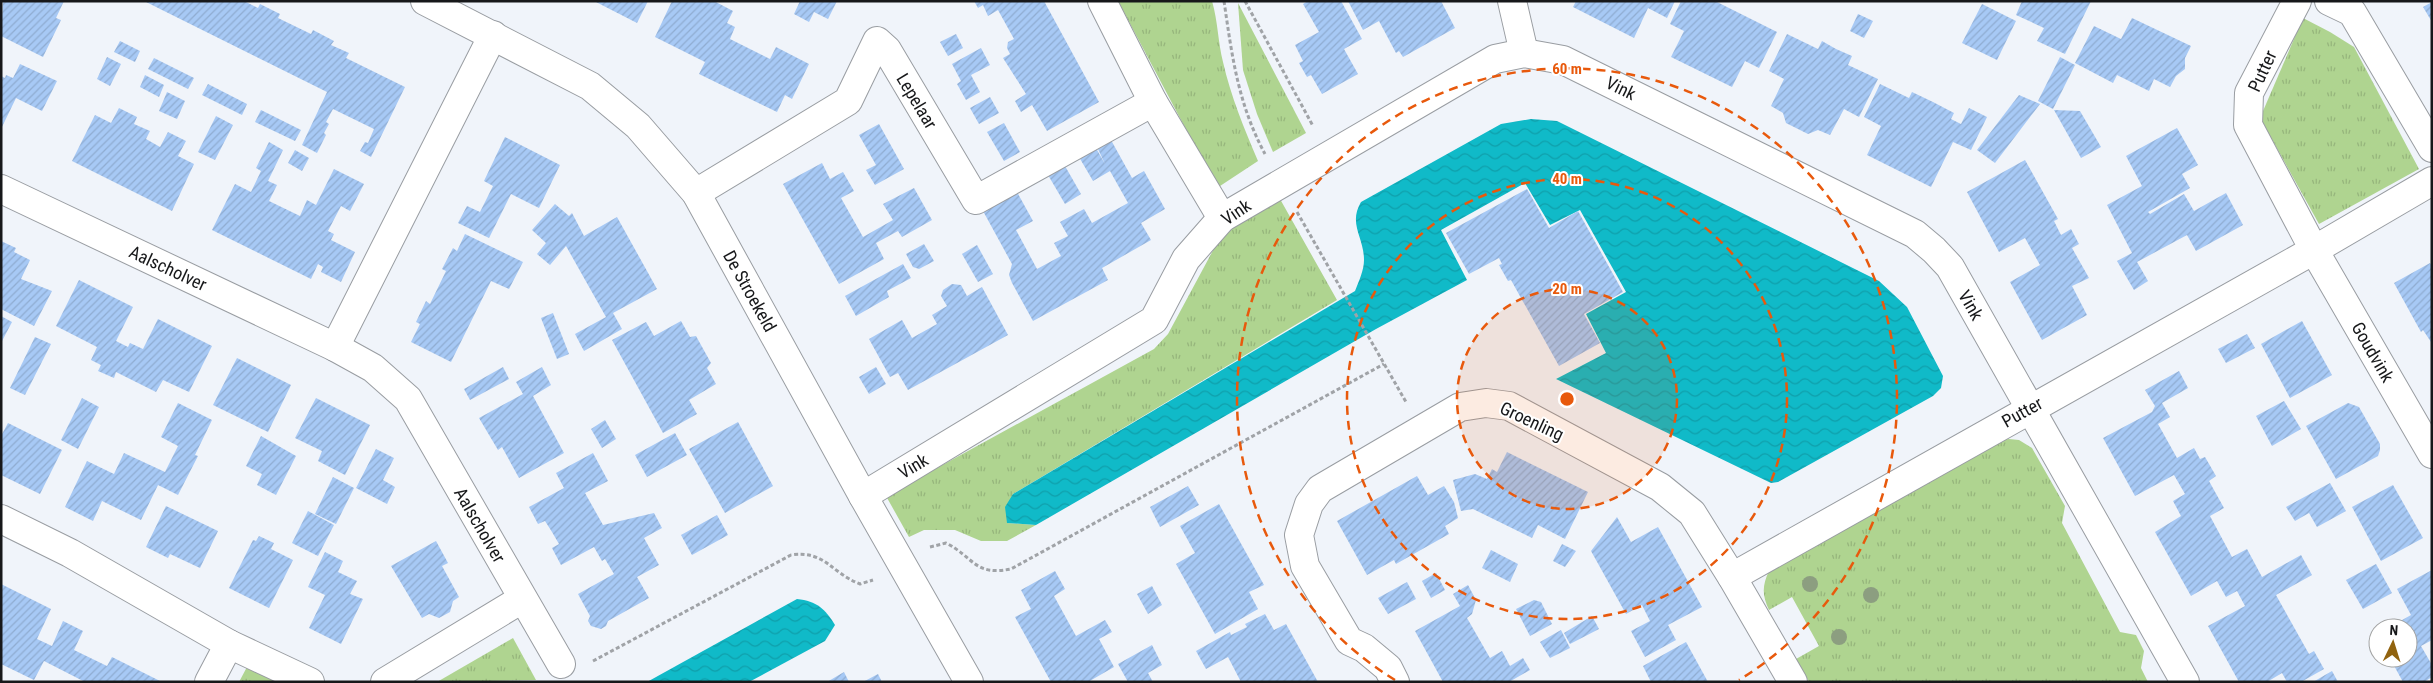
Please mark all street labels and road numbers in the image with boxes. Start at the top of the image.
street label: Putter [2243,47,2281,95]
street label: Lepelaar [892,69,942,133]
street label: Vink [1602,72,1640,104]
street label: Vink [1217,195,1255,229]
street label: Aalscholver [126,241,211,295]
street label: De Stroekeld [719,247,781,335]
street label: Vink [1954,286,1988,324]
street label: Goudvink [2347,318,2399,386]
street label: Putter [1998,392,2046,432]
street label: Groenling [1497,397,1567,445]
street label: Vink [894,449,932,483]
street label: Aalscholver [450,484,510,567]

